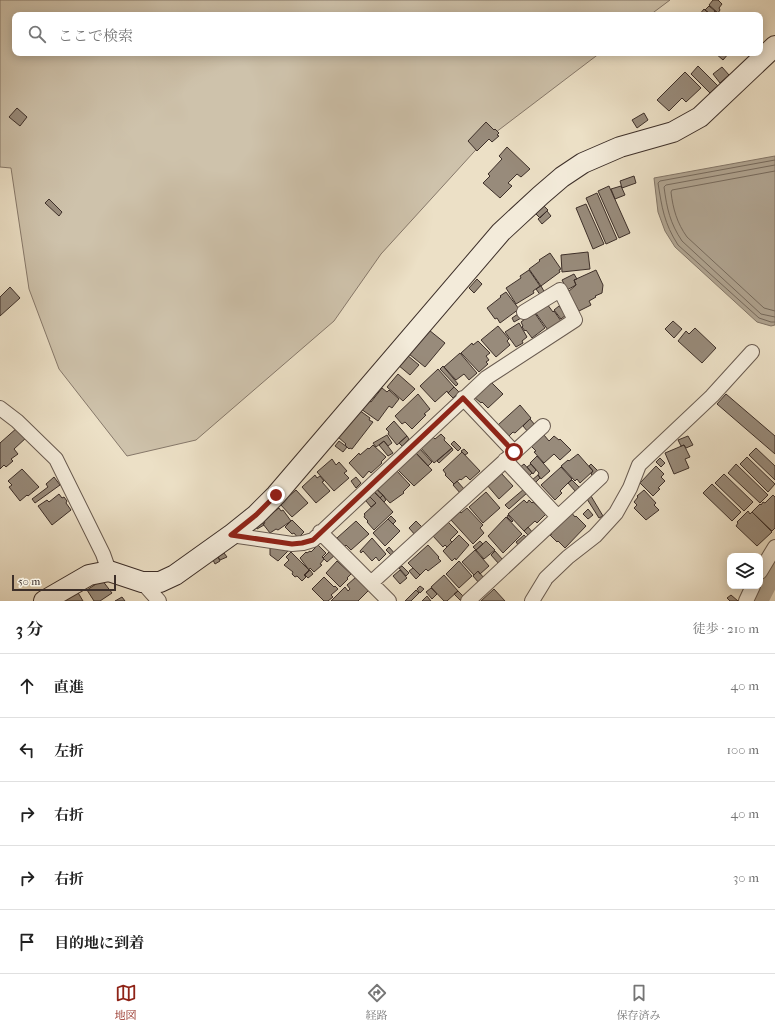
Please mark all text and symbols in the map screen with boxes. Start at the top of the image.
search box [12,12,763,56]
icon: search [26,23,48,45]
text: ここで検索 [58,27,133,45]
route start [505,443,523,461]
route end [267,486,285,504]
map controls [727,553,763,589]
button: layers [727,553,763,589]
scale bar [12,573,116,592]
text: 50 m [18,575,40,588]
text: 3 分 [16,619,44,639]
text: 徒歩 · 210 m [693,621,759,636]
icon: ahead [16,675,38,697]
text: 直進 [54,678,84,696]
text: 40 m [731,678,759,693]
icon: left [16,739,38,761]
text: 左折 [54,742,84,760]
text: 100 m [726,742,759,757]
icon: right [16,803,38,825]
text: 右折 [54,806,84,824]
text: 40 m [731,806,759,821]
icon: right [16,867,38,889]
text: 右折 [54,870,84,888]
text: 30 m [733,870,759,885]
icon: arrive [16,931,38,953]
text: 目的地に到着 [54,934,144,952]
tab: 地図 [115,982,137,1022]
tab: 経路 [366,982,388,1022]
tab: 保存済み [617,982,661,1022]

